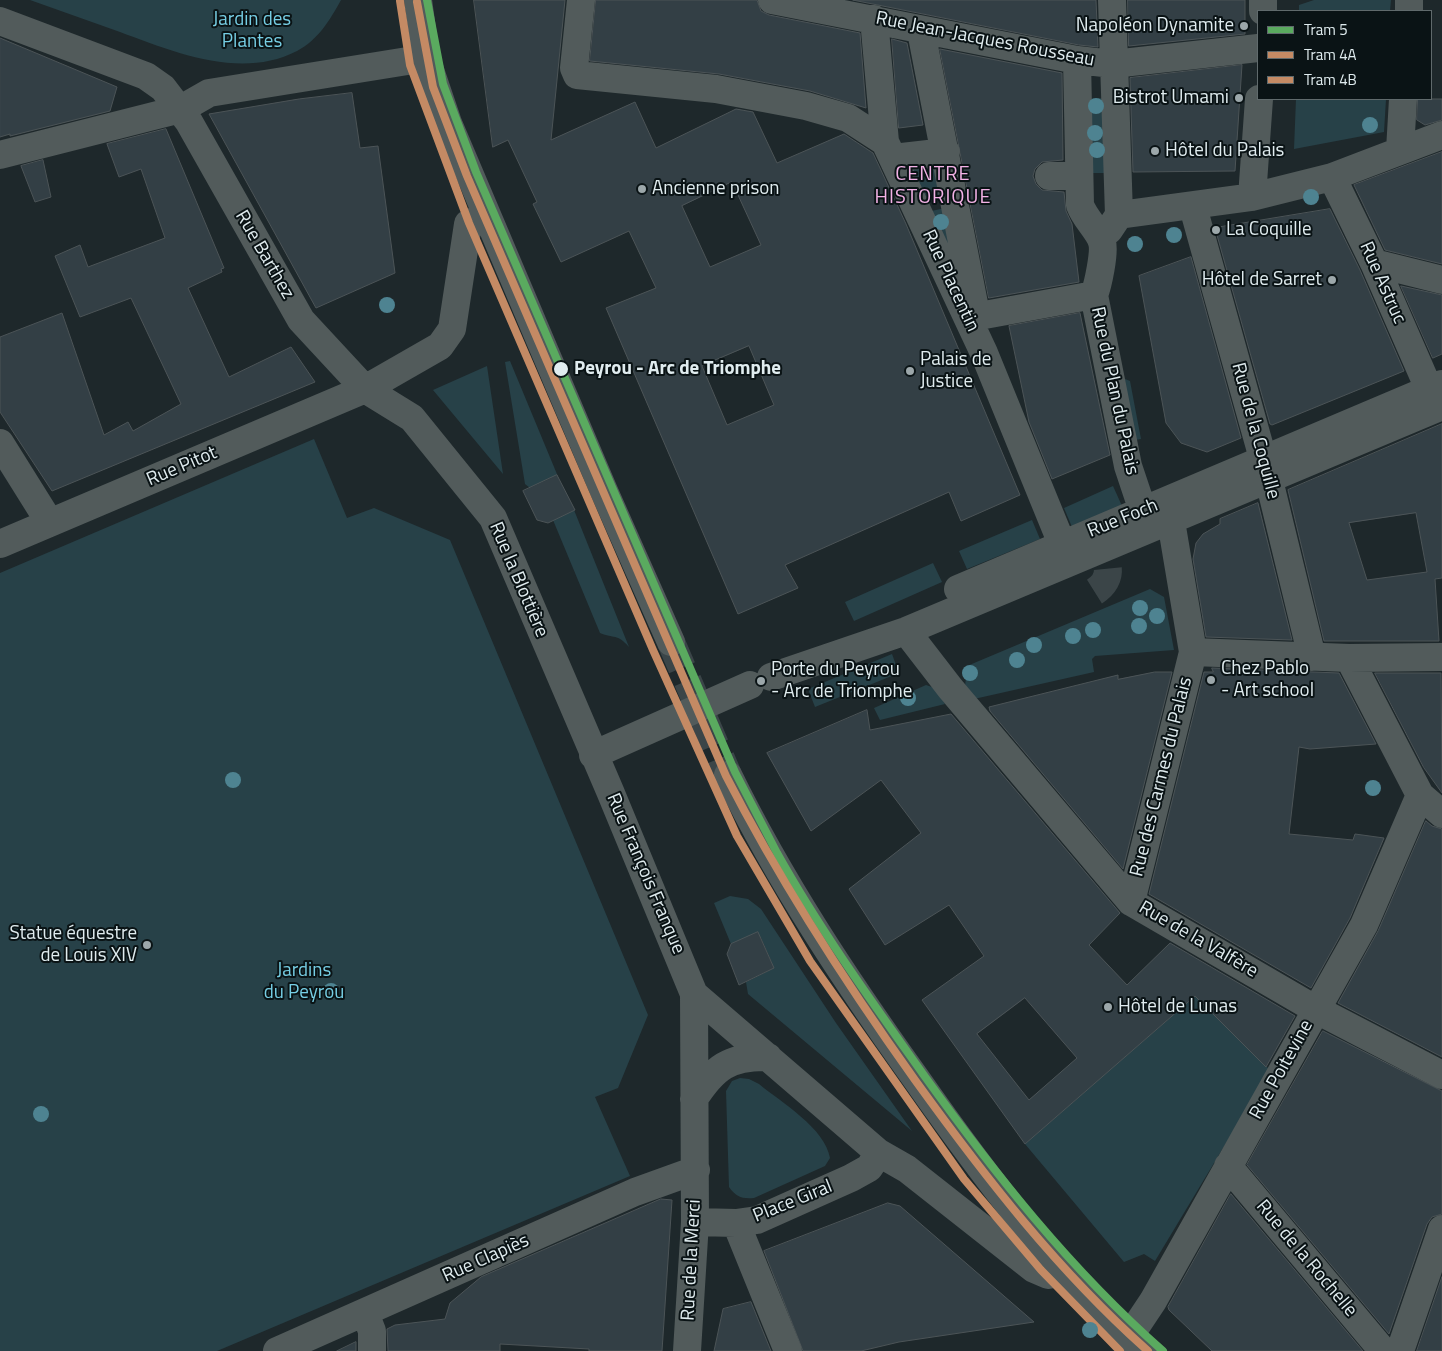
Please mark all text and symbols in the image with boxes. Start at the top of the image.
street label: Rue Jean-Jacques Rousseau [874,8,1096,72]
park label: Jardin des Plantes [213,9,291,53]
legend [1257,10,1432,100]
place label: Napoléon Dynamite [1076,15,1234,37]
text: Tram 5 [1304,18,1348,41]
marker: Napoléon Dynamite [1238,20,1250,32]
text: Tram 4A [1304,43,1357,66]
text: Tram 4B [1304,68,1357,91]
place label: Bistrot Umami [1113,87,1229,109]
marker: Bistrot Umami [1233,92,1245,104]
place label: Hôtel du Palais [1165,140,1284,162]
marker: Hôtel du Palais [1149,145,1161,157]
district label: CENTRE HISTORIQUE [873,163,993,210]
place label: Ancienne prison [652,178,780,200]
marker: Ancienne prison [636,183,648,195]
street label: Rue Barthez [230,207,298,303]
place label: La Coquille [1226,219,1312,241]
marker: La Coquille [1210,224,1222,236]
street label: Rue Placentin [917,227,983,335]
street label: Rue Astruc [1354,238,1410,328]
place label: Hôtel de Sarret [1202,269,1322,291]
marker: Hôtel de Sarret [1326,274,1338,286]
street label: Rue du Plan du Palais [1085,305,1143,477]
place label: Palais de Justice [920,349,991,393]
place label: Peyrou - Arc de Triomphe [574,358,781,380]
marker: Peyrou - Arc de Triomphe [552,360,570,378]
street label: Rue de la Coquille [1226,360,1284,502]
marker: Palais de Justice [904,365,916,377]
street label: Rue Pitot [143,442,221,492]
street label: Rue Foch [1085,495,1161,543]
street label: Rue la Blottière [484,519,552,641]
place label: Chez Pablo - Art school [1221,658,1314,702]
place label: Porte du Peyrou - Arc de Triomphe [771,659,912,703]
marker: Chez Pablo - Art school [1205,674,1217,686]
marker: Porte du Peyrou - Arc de Triomphe [755,675,767,687]
street label: Rue des Carmes du Palais [1126,675,1198,879]
street label: Rue François Franque [601,790,689,958]
street label: Rue de la Valfère [1134,897,1262,983]
place label: Statue équestre de Louis XIV [9,923,137,967]
marker: Statue équestre de Louis XIV [141,939,153,951]
park label: Jardins du Peyrou [264,960,344,1004]
place label: Hôtel de Lunas [1118,996,1237,1018]
marker: Hôtel de Lunas [1102,1001,1114,1013]
street label: Rue Poitevine [1245,1016,1319,1124]
street label: Place Giral [750,1176,836,1228]
street label: Rue de la Rochelle [1251,1196,1361,1322]
street label: Rue de la Merci [677,1199,707,1321]
street label: Rue Clapiès [439,1230,533,1288]

